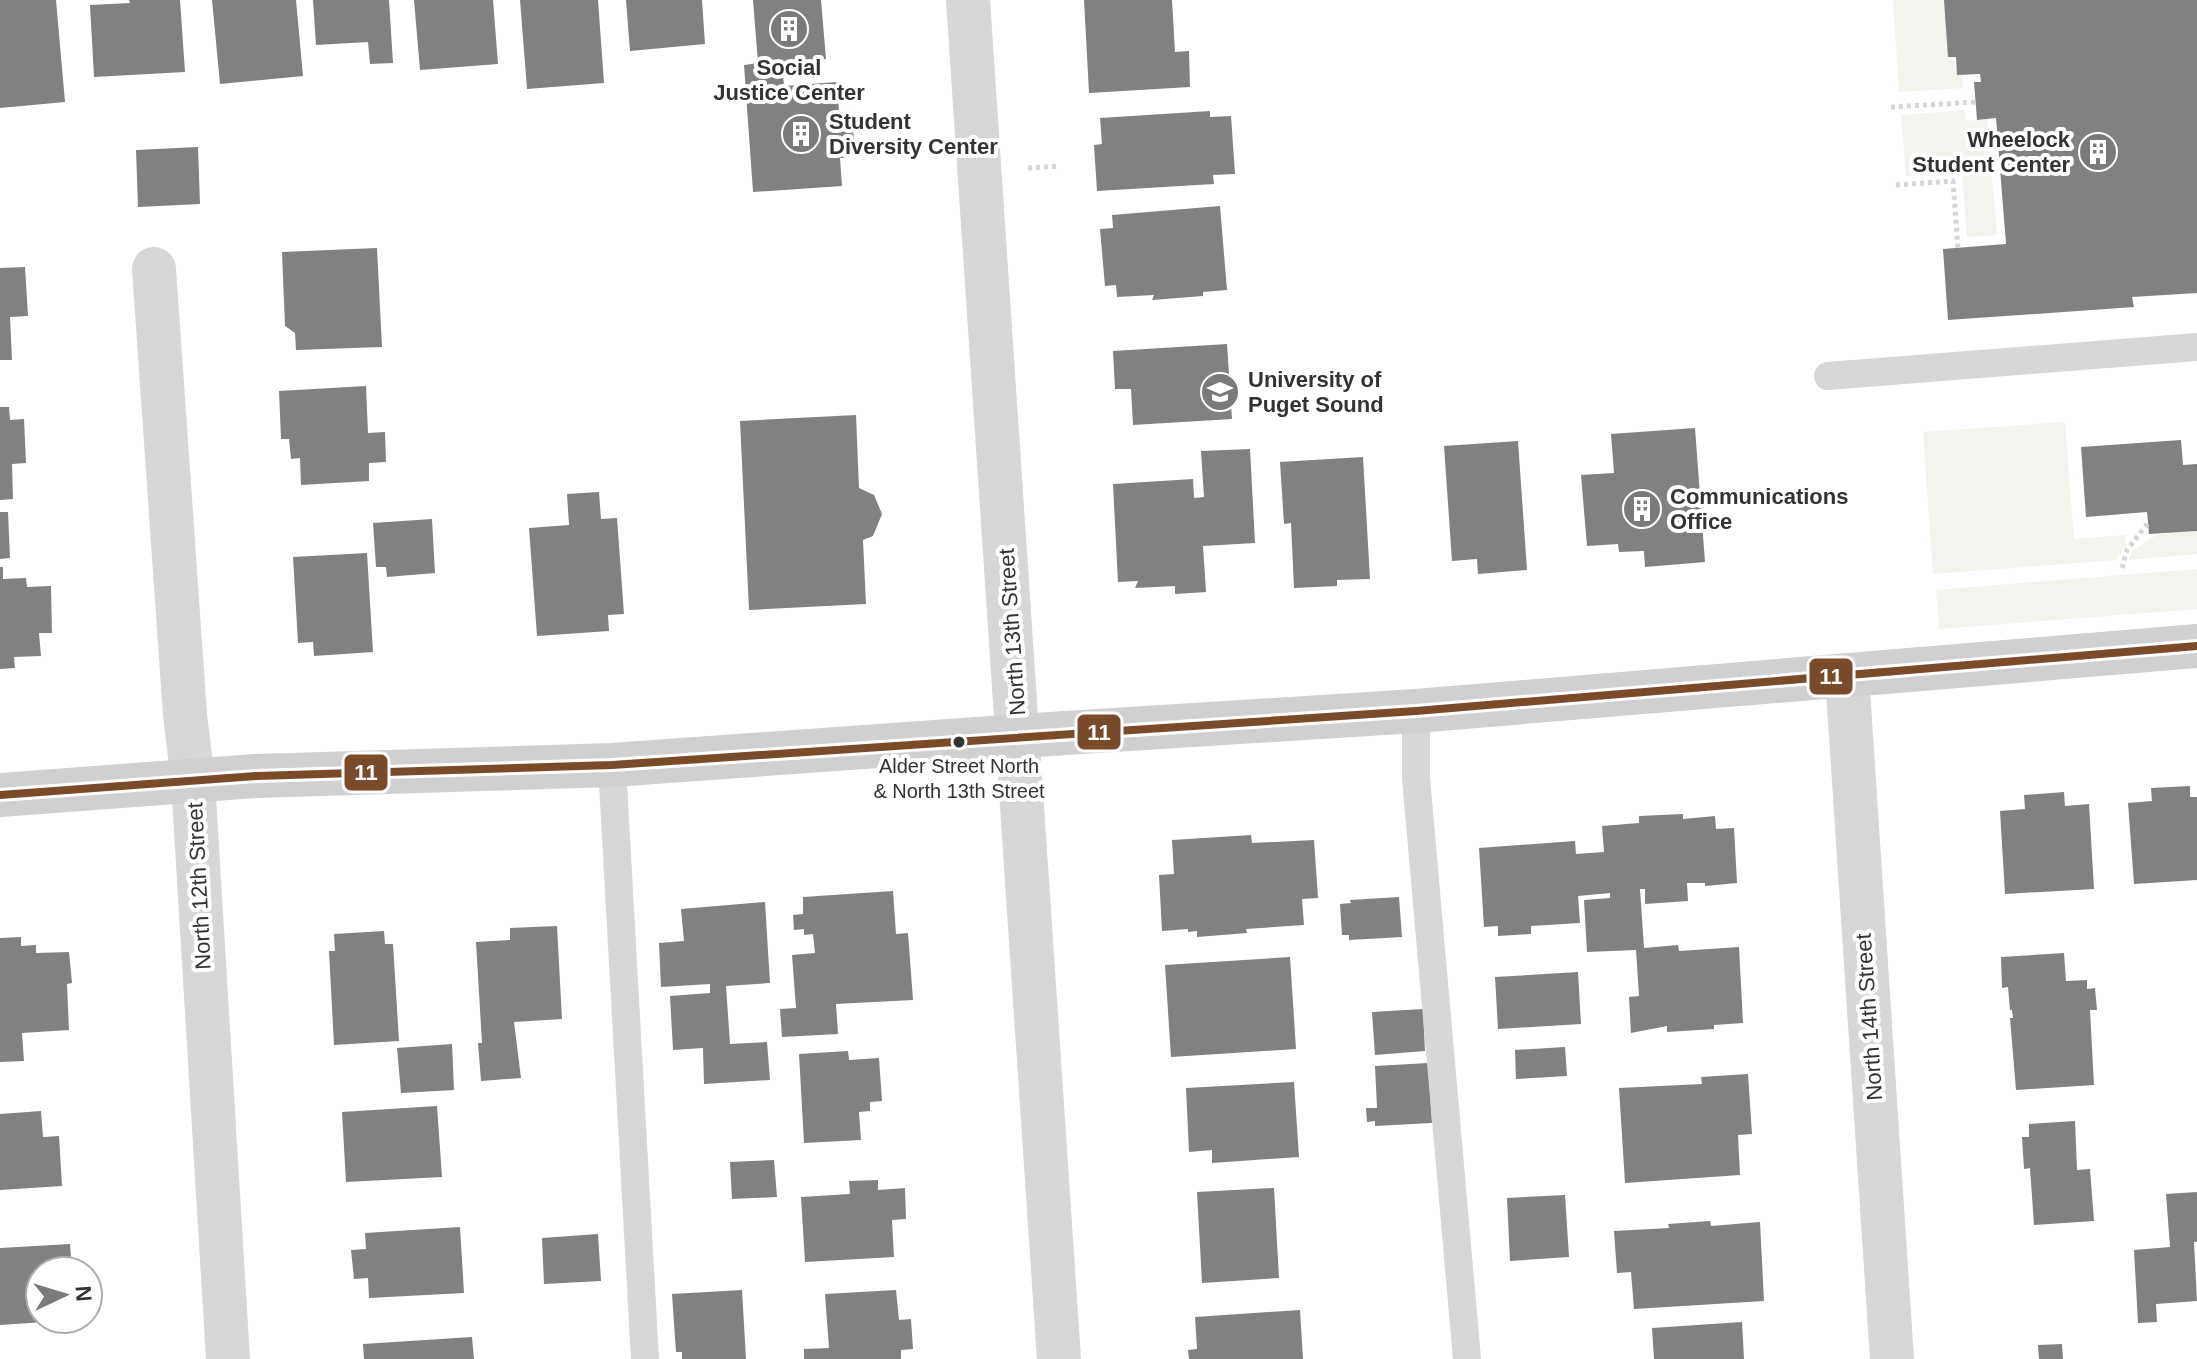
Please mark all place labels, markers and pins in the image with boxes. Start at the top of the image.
building icon: Social Justice Center [768,8,810,50]
place label: Social Justice Center [713,55,865,105]
place label: Student Diversity Center [829,109,998,159]
building icon: Student Diversity Center [780,113,822,155]
place label: Wheelock Student Center [1912,127,2071,177]
building icon: Wheelock Student Center [2077,131,2119,173]
place label: University of Puget Sound [1248,367,1384,417]
school or university icon: University of Puget Sound [1199,371,1241,413]
place label: Communications Office [1670,484,1848,534]
building icon: Communications Office [1621,488,1663,530]
marker: Alder Street North & North 13th Street [951,734,967,750]
place label: Alder Street North & North 13th Street [873,755,1045,802]

